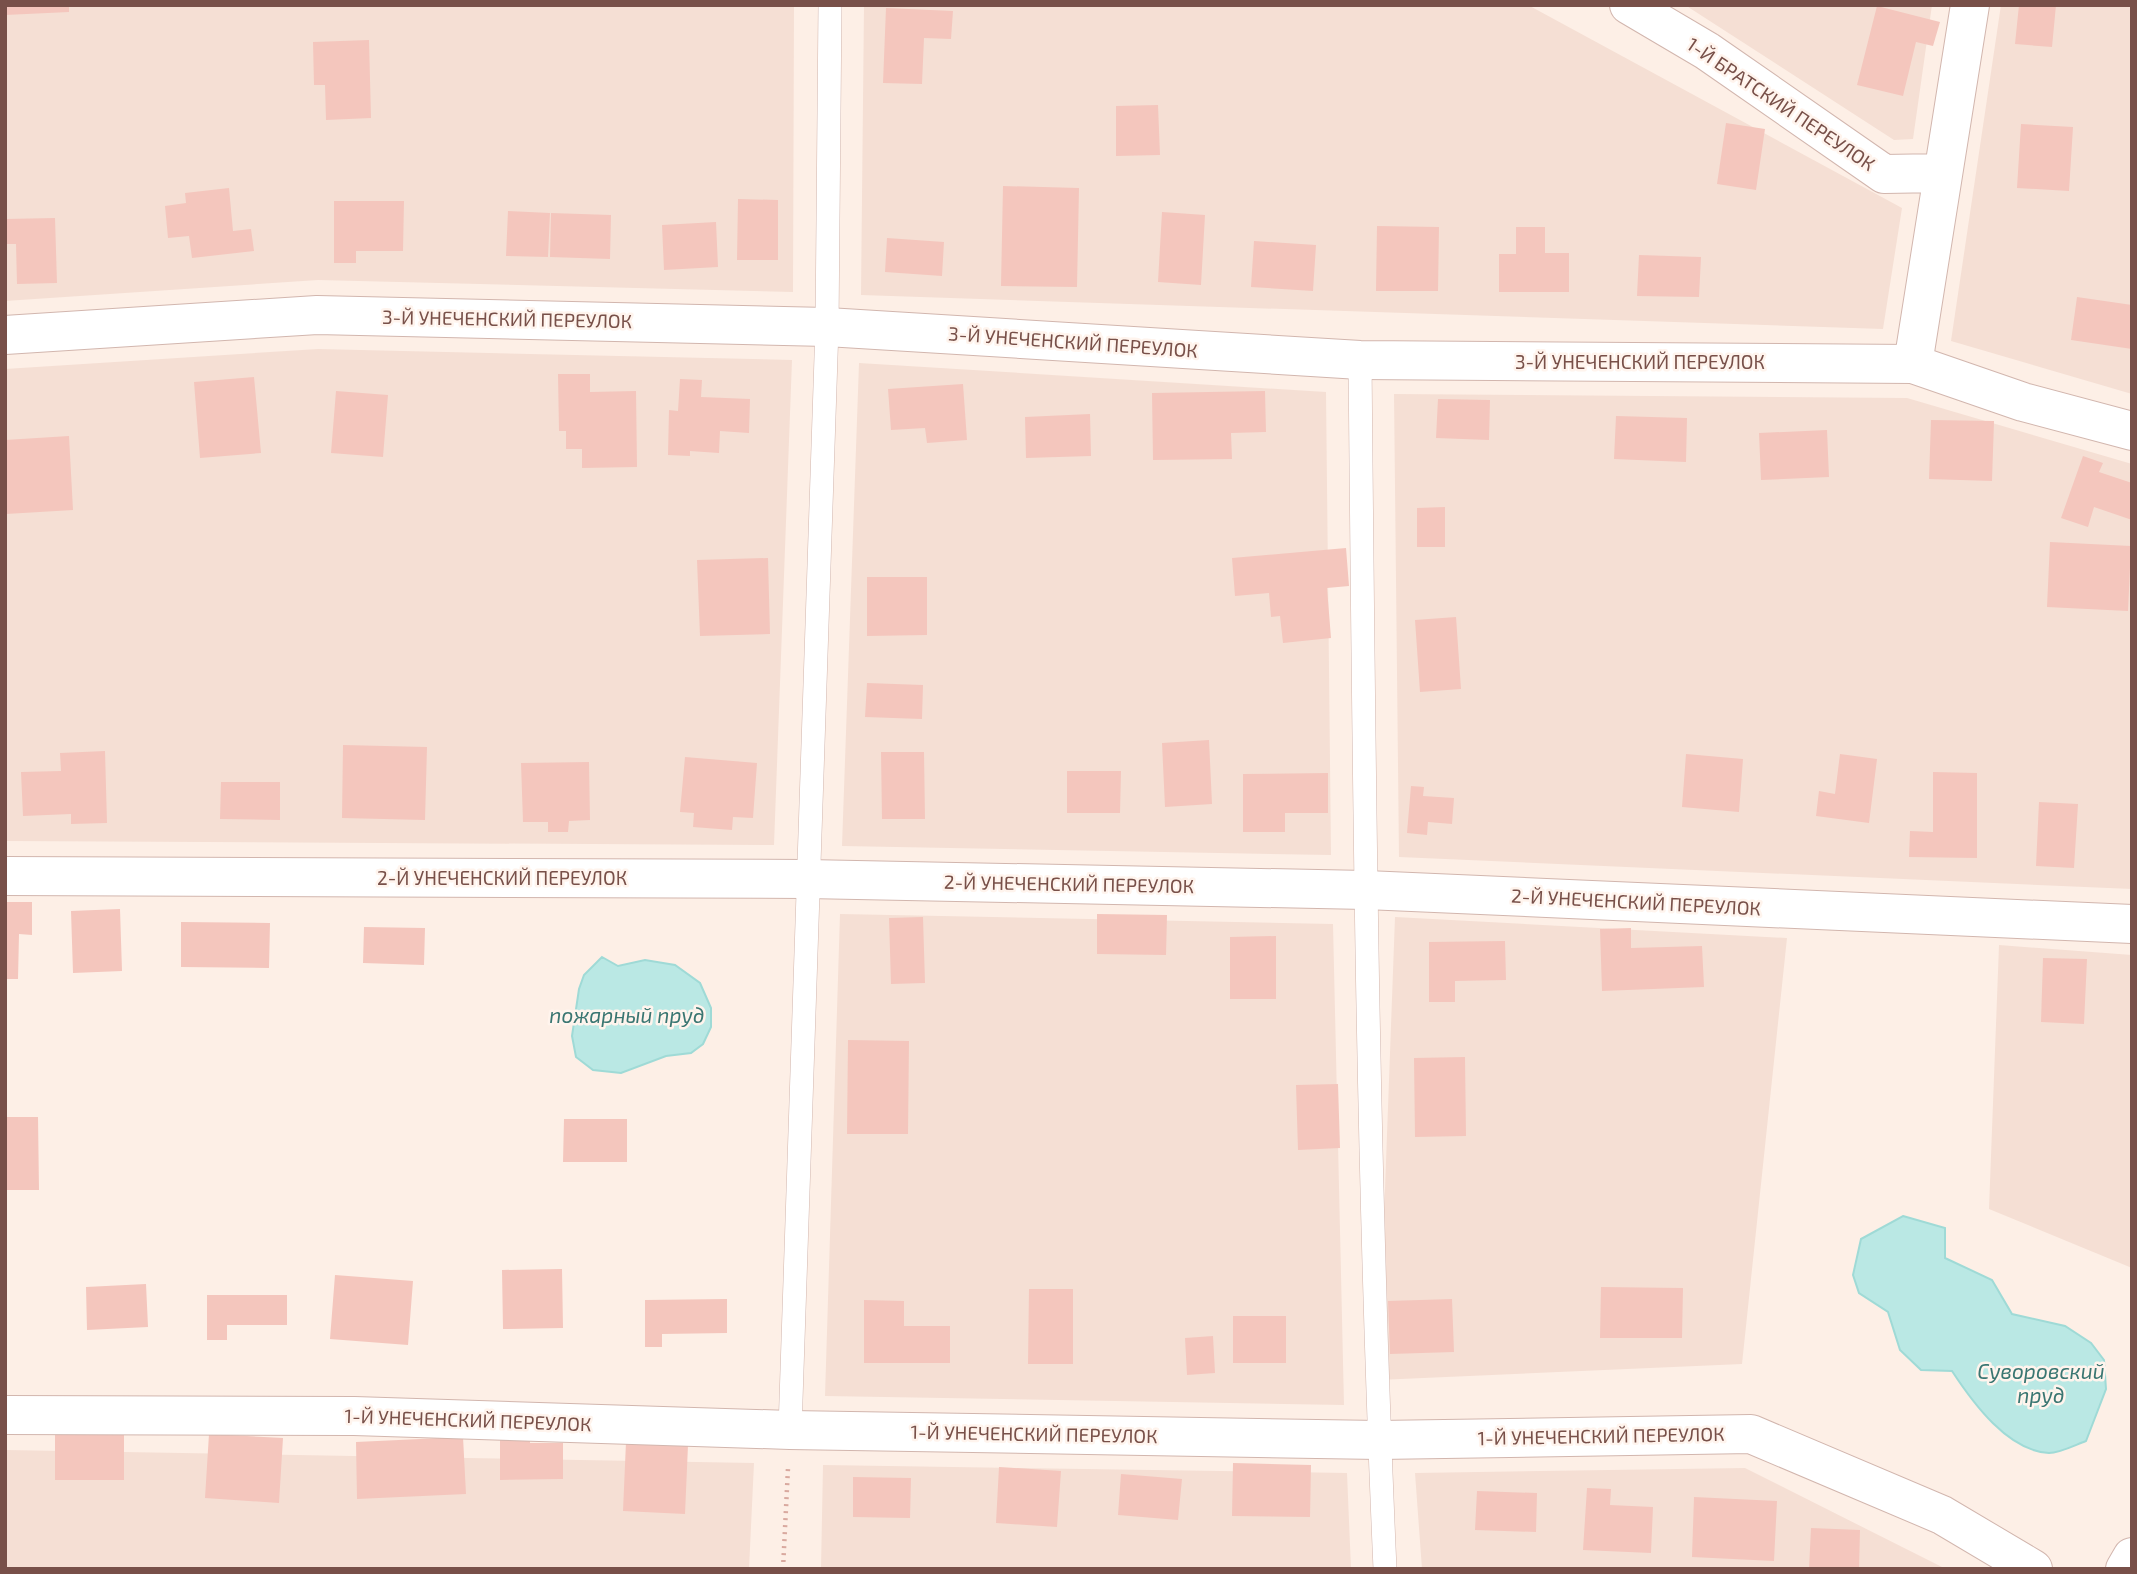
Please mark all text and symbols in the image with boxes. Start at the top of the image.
street label: 1-Й БРАТСКИЙ ПЕРЕУЛОК [1683,32,1880,175]
street label: 3-Й УНЕЧЕНСКИЙ ПЕРЕУЛОК [382,305,632,332]
street label: 3-Й УНЕЧЕНСКИЙ ПЕРЕУЛОК [948,321,1199,362]
street label: 3-Й УНЕЧЕНСКИЙ ПЕРЕУЛОК [1515,350,1765,373]
street label: 2-Й УНЕЧЕНСКИЙ ПЕРЕУЛОК [377,866,627,889]
street label: 2-Й УНЕЧЕНСКИЙ ПЕРЕУЛОК [944,870,1194,897]
street label: 2-Й УНЕЧЕНСКИЙ ПЕРЕУЛОК [1511,883,1761,920]
water label: пожарный пруд [549,1002,705,1027]
water label: Суворовский пруд [1977,1358,2105,1407]
street label: 1-Й УНЕЧЕНСКИЙ ПЕРЕУЛОК [344,1404,592,1435]
street label: 1-Й УНЕЧЕНСКИЙ ПЕРЕУЛОК [910,1420,1158,1447]
street label: 1-Й УНЕЧЕНСКИЙ ПЕРЕУЛОК [1477,1422,1725,1449]

